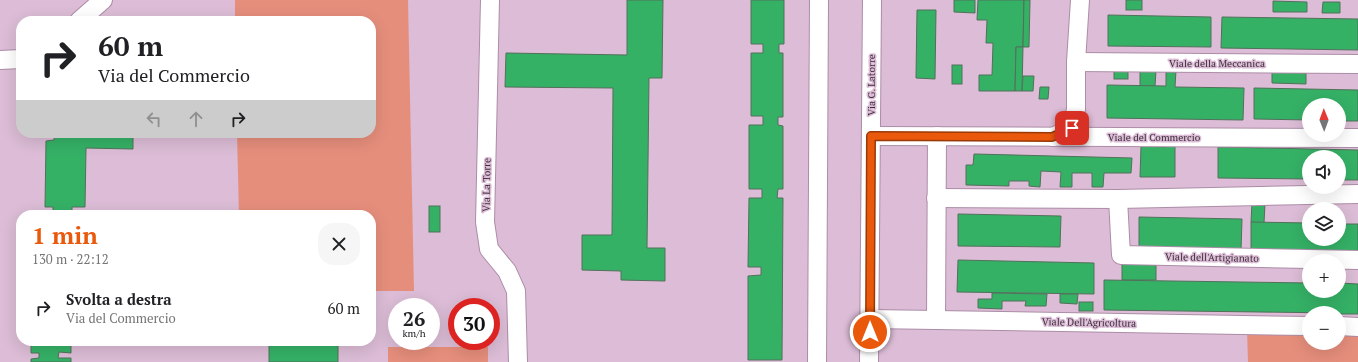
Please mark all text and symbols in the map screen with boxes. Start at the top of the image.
text: 60 m [98,27,163,64]
icon: right [32,32,84,84]
street label: Via G. Latorre [865,54,878,116]
street label: Viale della Meccanica [1169,57,1265,70]
text: Via del Commercio [98,63,250,87]
north arrow [1302,98,1346,142]
map controls [1302,98,1346,350]
icon: left [143,108,165,130]
icon: ahead [185,108,207,130]
icon: right [227,108,249,130]
pin [1055,111,1089,145]
icon: arrive [1061,117,1083,139]
street label: Viale del Commercio [1108,131,1201,144]
button: sound [1302,150,1346,194]
street label: Via La Torre [480,158,493,212]
button: layers [1302,202,1346,246]
text: 1 min [32,219,98,251]
button: close [318,223,360,265]
text: 130 m · 22:12 [32,250,109,268]
street label: Viale dell'Artigianato [1165,250,1260,265]
button: + [1302,254,1346,298]
text: Svolta a destra [66,289,172,309]
icon: right [32,297,54,319]
text: 60 m [327,298,360,318]
speed limit sign: 30 [448,298,500,350]
text: 26 [403,305,425,332]
button: − [1302,306,1346,350]
text: Via del Commercio [66,309,176,327]
position arrow [849,311,891,353]
street label: Viale Dell'Agricoltura [1042,315,1136,330]
text: km/h [402,327,426,340]

